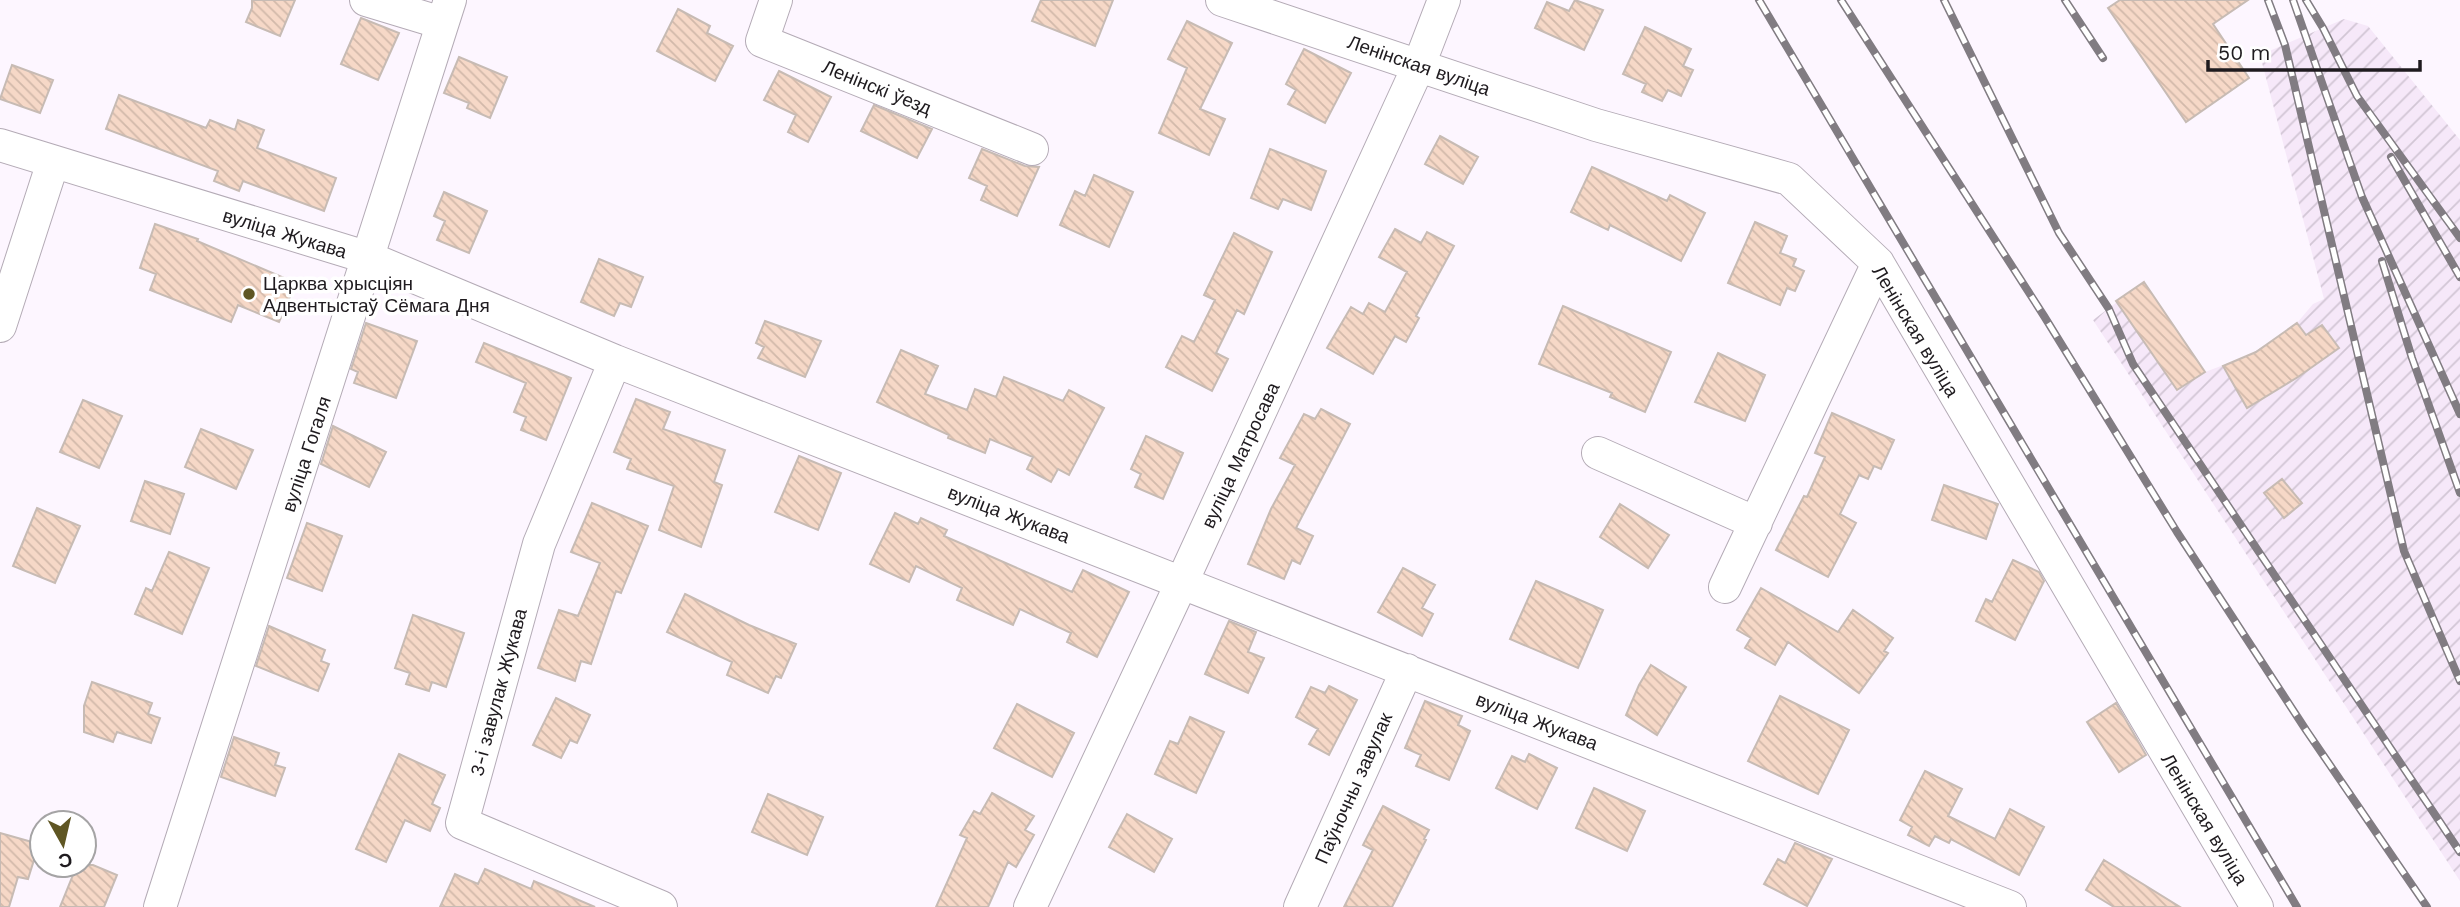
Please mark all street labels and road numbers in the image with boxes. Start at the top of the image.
street label: Ленінская вуліца [1344,30,1494,101]
street label: Ленінскі ўезд [819,55,935,120]
street label: вуліца Жукава [220,204,350,263]
street label: Ленінская вуліца [1867,261,1964,402]
street label: вуліца Матросава [1197,378,1285,532]
street label: вуліца Гогаля [277,394,336,515]
street label: вуліца Жукава [945,481,1073,548]
street label: 3-і завулак Жукава [465,605,532,778]
street label: вуліца Жукава [1473,688,1601,755]
street label: Паўночны завулак [1310,708,1397,867]
street label: Ленінская вуліца [2156,749,2253,890]

